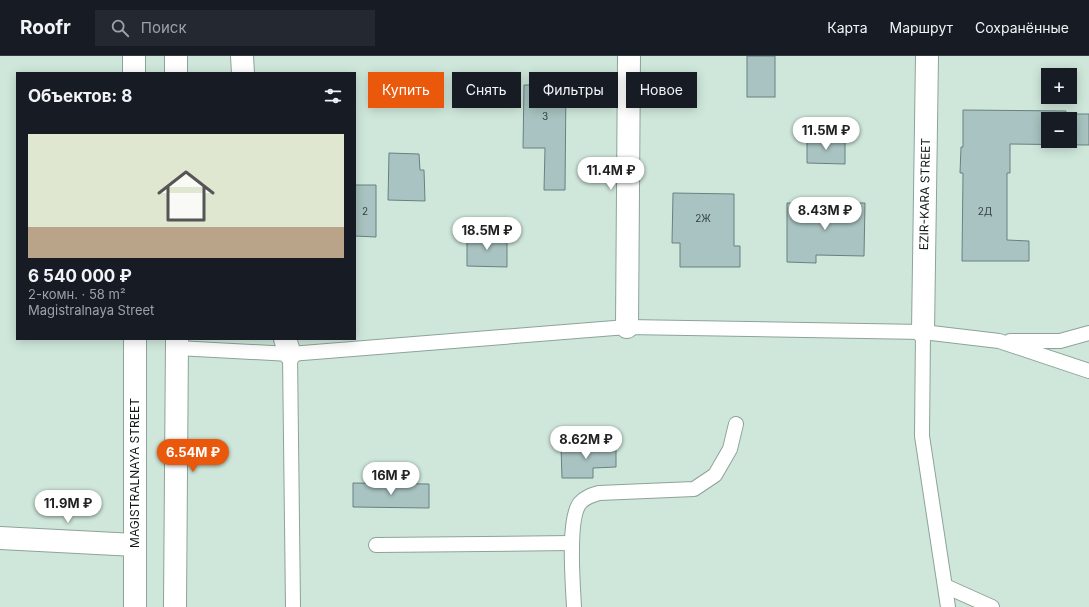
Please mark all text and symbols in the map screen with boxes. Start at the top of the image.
search box [95,10,375,46]
text: Roofr [20,16,71,39]
icon: search [109,17,131,39]
text: Поиск [141,18,187,37]
text: Карта [827,19,868,36]
text: Маршрут [890,19,953,36]
text: Сохранённые [975,19,1069,36]
map controls [1041,68,1077,148]
button: + [1041,68,1077,104]
chip: Купить [368,72,444,108]
chip: Снять [452,72,521,108]
chip: Фильтры [529,72,618,108]
chip: Новое [626,72,697,108]
icon: filters [322,85,344,107]
text: Объектов: 8 [28,86,132,106]
house number: 3 [542,110,548,122]
button: − [1041,112,1077,148]
pin: 11.5M ₽ [789,117,863,151]
text: 11.5M ₽ [802,122,850,138]
street label: EZIR-KARA STREET [916,137,933,250]
pin: 11.4M ₽ [574,157,648,191]
icon: home [150,160,222,232]
text: 11.4M ₽ [586,162,636,178]
pin: 8.43M ₽ [788,197,862,231]
text: 8.43M ₽ [798,202,852,218]
house number: 2 [362,205,368,217]
house number: 2Д [978,205,992,217]
house number: 2Ж [695,212,711,224]
pin: 18.5M ₽ [450,217,524,251]
text: 18.5M ₽ [461,222,513,238]
text: 6 540 000 ₽ [28,266,132,286]
text: 2-комн. · 58 m² [28,286,126,302]
text: Magistralnaya Street [28,302,154,318]
street label: MAGISTRALNAYA STREET [127,398,142,548]
pin: 8.62M ₽ [549,426,623,460]
text: 8.62M ₽ [559,431,613,447]
pin: 6.54M ₽ [156,439,230,473]
text: 6.54M ₽ [166,444,220,460]
pin: 16M ₽ [363,462,419,496]
text: 16M ₽ [372,467,410,483]
pin: 11.9M ₽ [31,490,105,524]
text: 11.9M ₽ [44,495,92,511]

